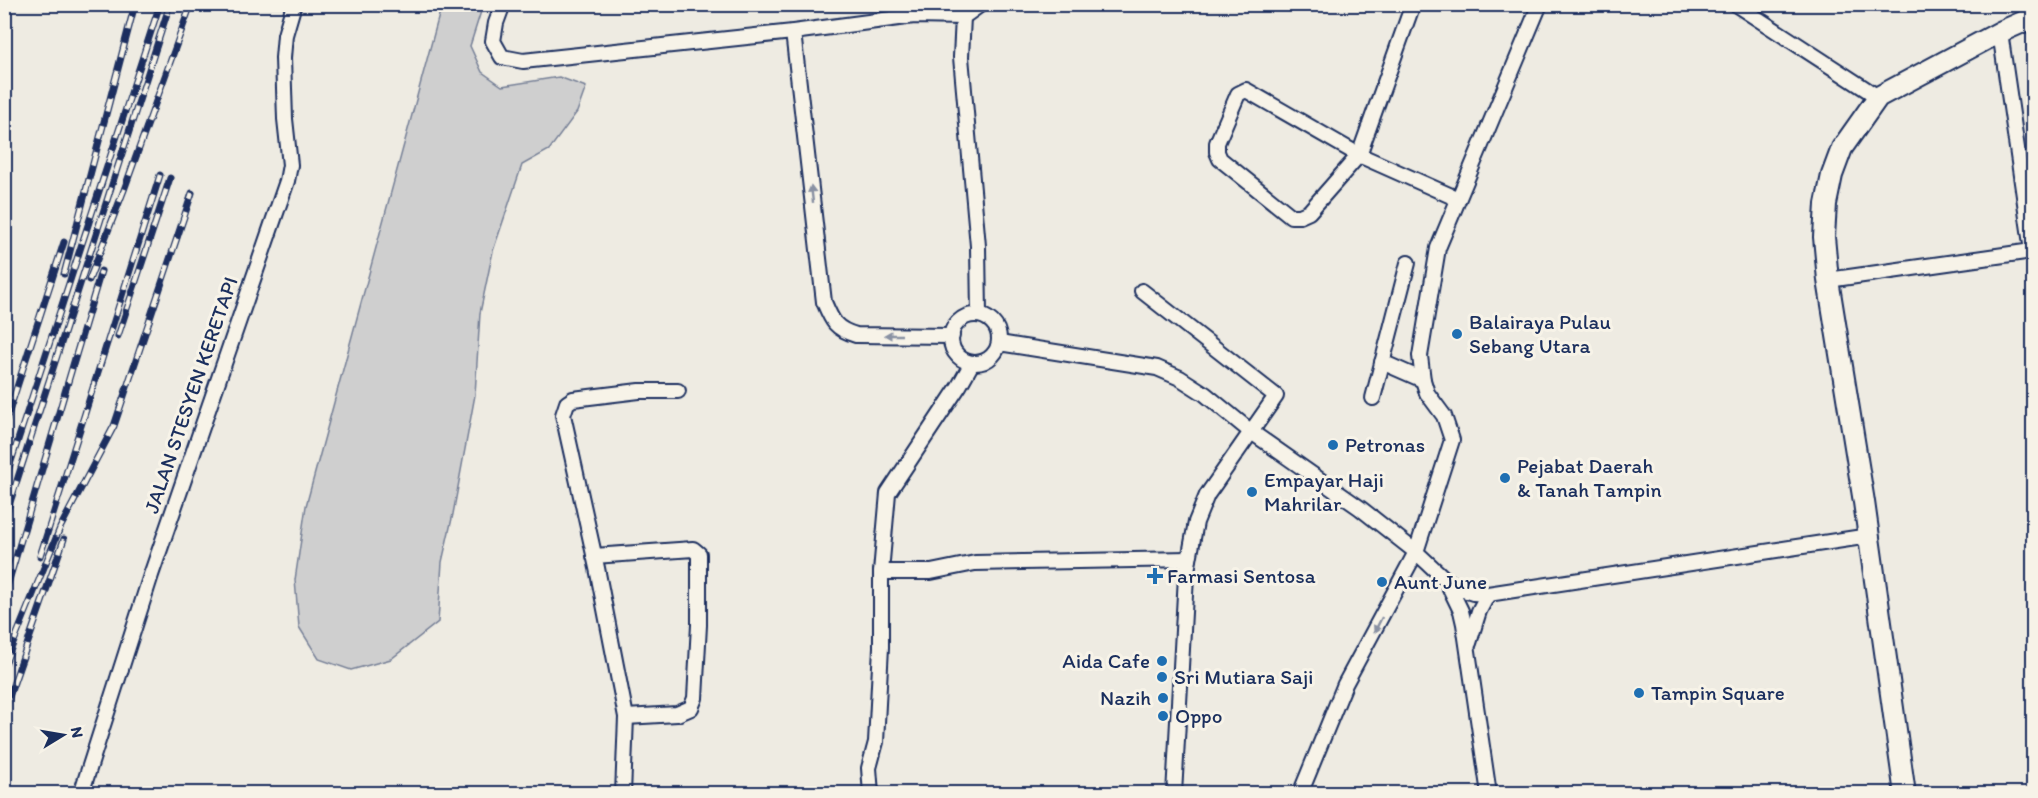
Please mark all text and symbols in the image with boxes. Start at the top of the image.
one-way arrow [807,185,816,204]
street label: JALAN STESYEN KERETAPI [138,273,243,516]
place label: Balairaya Pulau Sebang Utara [1469,309,1611,358]
marker: Balairaya Pulau Sebang Utara [1450,327,1464,341]
one-way arrow [884,330,903,340]
place label: Petronas [1345,432,1425,457]
marker: Petronas [1326,438,1340,452]
place label: Pejabat Daerah & Tanah Tampin [1517,453,1662,502]
place label: Empayar Haji Mahrilar [1264,467,1384,516]
marker: Pejabat Daerah & Tanah Tampin [1498,471,1512,485]
marker: Empayar Haji Mahrilar [1245,485,1259,499]
place label: Farmasi Sentosa [1167,563,1316,588]
marker: Farmasi Sentosa [1148,569,1162,583]
place label: Aunt June [1394,569,1487,594]
marker: Aunt June [1375,575,1389,589]
one-way arrow [1373,616,1383,633]
place label: Aida Cafe [1062,648,1150,673]
marker: Aida Cafe [1155,654,1169,668]
place label: Sri Mutiara Saji [1174,664,1313,689]
marker: Sri Mutiara Saji [1155,670,1169,684]
place label: Tampin Square [1651,680,1785,705]
place label: Nazih [1100,685,1151,710]
marker: Tampin Square [1632,686,1646,700]
marker: Nazih [1156,691,1170,705]
place label: Oppo [1175,703,1222,728]
north arrow [33,705,93,765]
marker: Oppo [1156,709,1170,723]
text: N [67,725,88,739]

